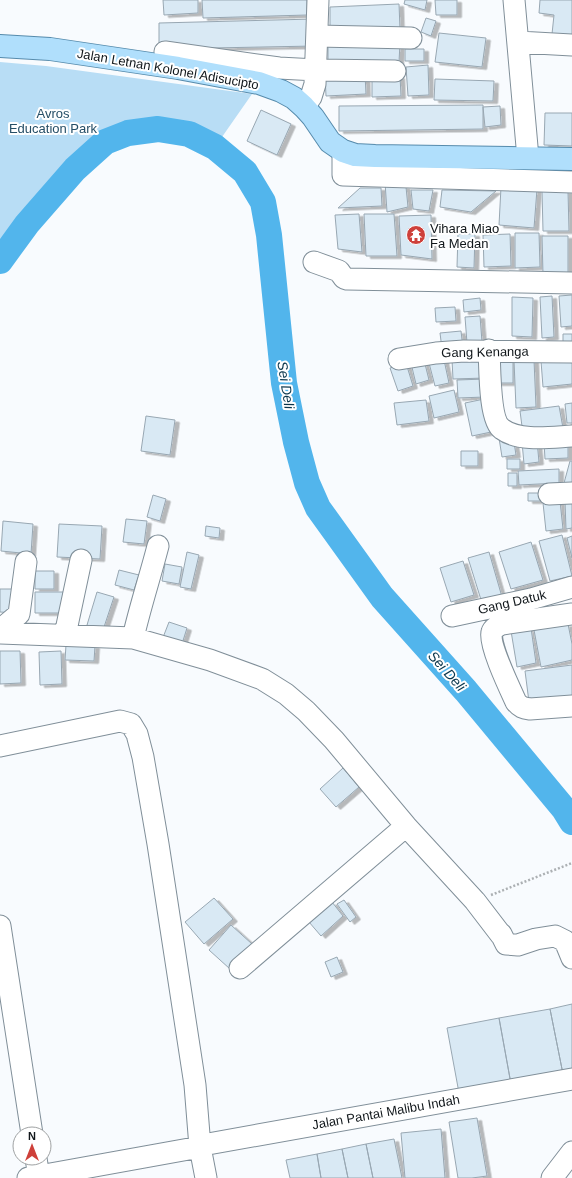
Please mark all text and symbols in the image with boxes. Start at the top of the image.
street label: Jalan Letnan Kolonel Adisucipto [76,46,260,92]
park label: Avros Education Park [9,106,98,136]
place label: Vihara Miao Fa Medan [430,221,499,251]
temple icon: Vihara Miao Fa Medan [405,224,427,246]
street label: Gang Kenanga [441,344,530,360]
water label: Sei Deli [274,360,298,411]
street label: Gang Datuk [477,587,548,617]
water label: Sei Deli [425,648,470,695]
street label: Jalan Pantai Malibu Indah [311,1092,461,1132]
north arrow [12,1126,52,1166]
text: N [28,1130,36,1142]

